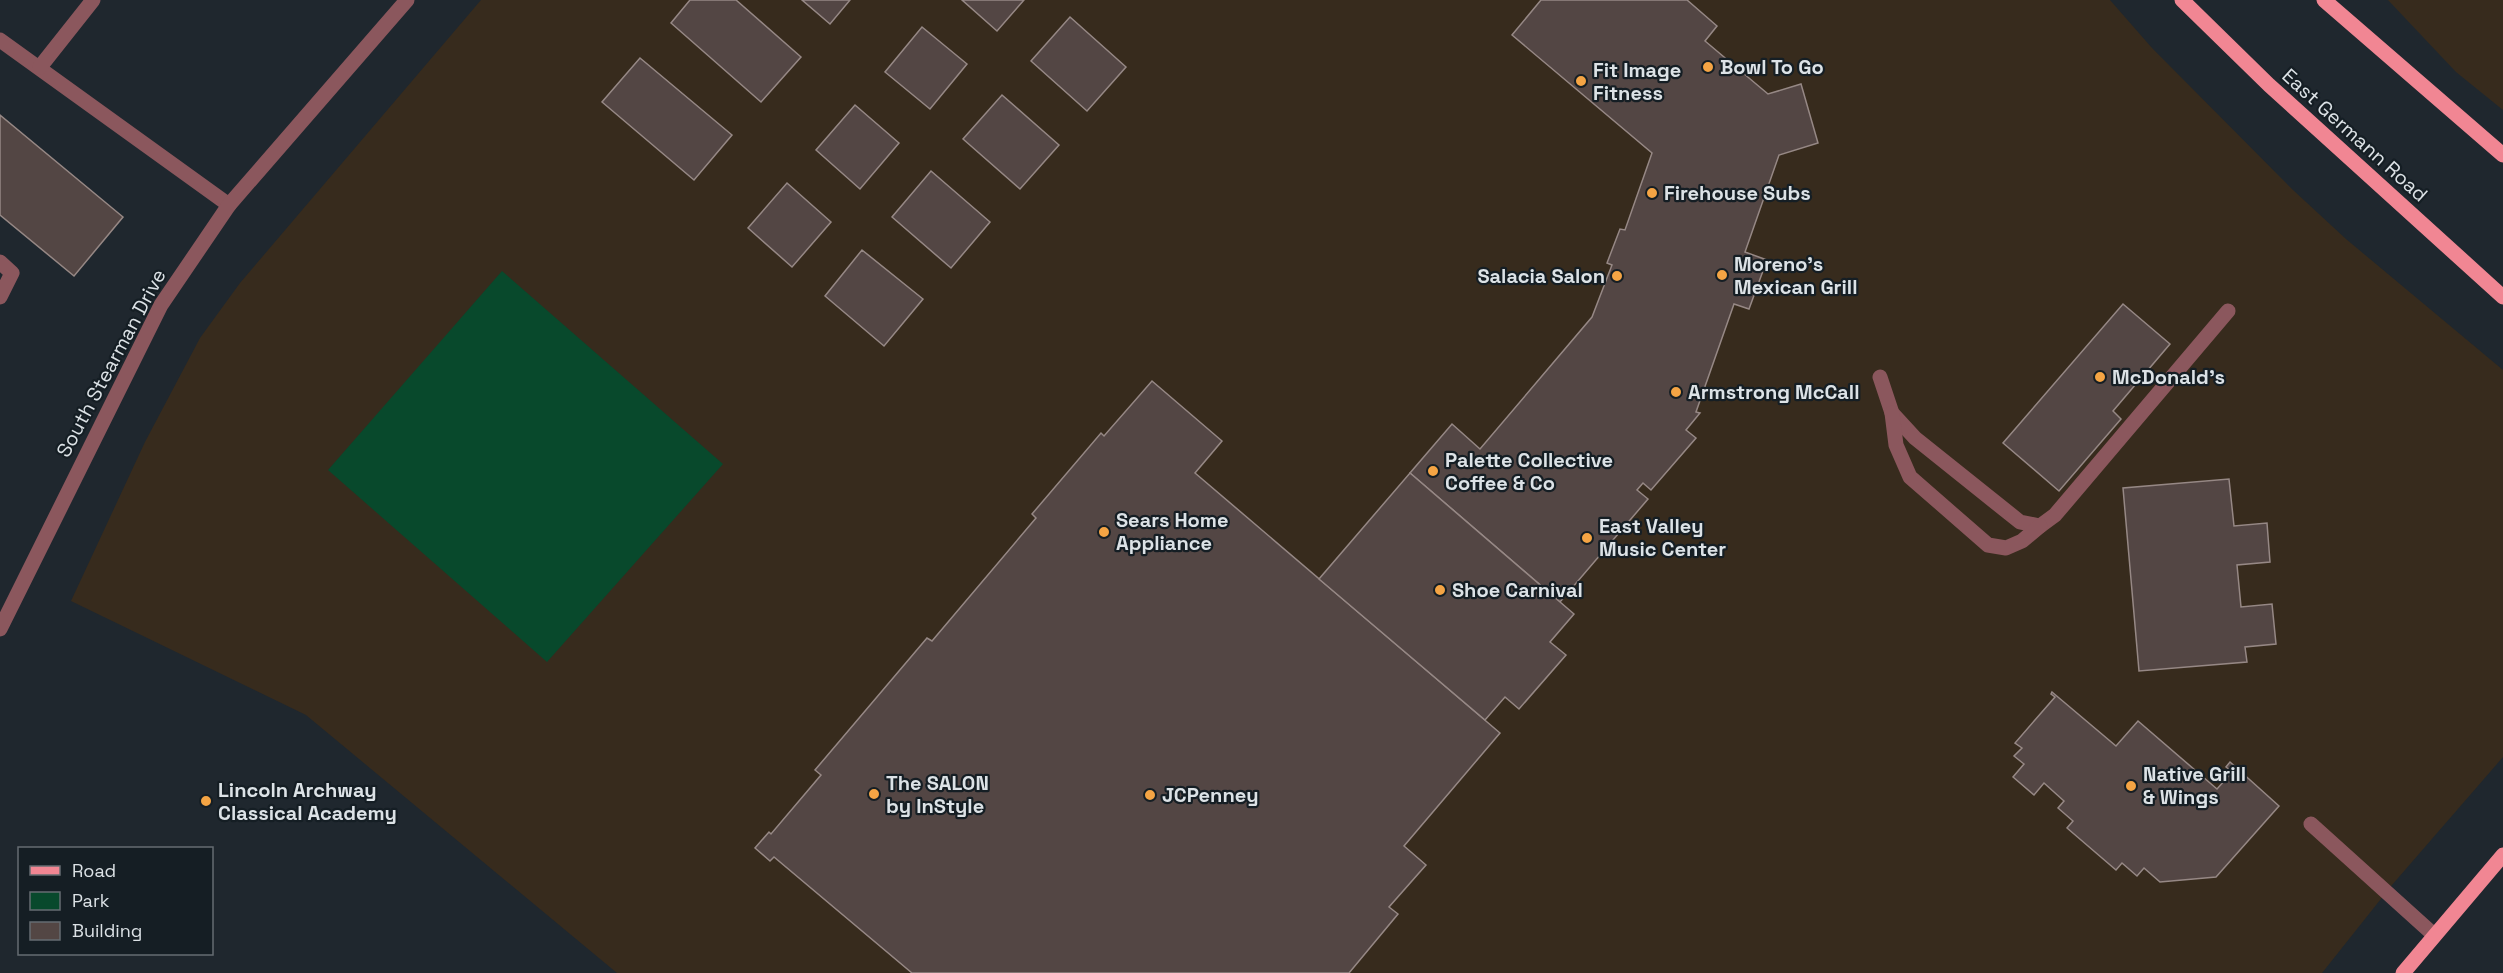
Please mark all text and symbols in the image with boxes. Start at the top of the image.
place label: Bowl To Go [1720,54,1824,80]
place label: Fit Image Fitness [1593,57,1681,106]
marker: Bowl To Go [1701,60,1715,74]
street label: East Germann Road [2277,63,2433,207]
marker: Fit Image Fitness [1574,74,1588,88]
place label: Firehouse Subs [1664,180,1811,206]
marker: Firehouse Subs [1645,186,1659,200]
place label: Moreno's Mexican Grill [1734,251,1858,300]
place label: Salacia Salon [1477,263,1605,289]
street label: South Stearman Drive [50,264,172,462]
marker: Moreno's Mexican Grill [1715,268,1729,282]
marker: Salacia Salon [1610,269,1624,283]
place label: McDonald's [2112,364,2225,390]
marker: McDonald's [2093,370,2107,384]
place label: Armstrong McCall [1688,379,1859,405]
marker: Armstrong McCall [1669,385,1683,399]
place label: Palette Collective Coffee & Co [1445,447,1613,496]
marker: Palette Collective Coffee & Co [1426,464,1440,478]
place label: Sears Home Appliance [1116,507,1228,556]
place label: East Valley Music Center [1599,513,1726,562]
marker: Sears Home Appliance [1097,525,1111,539]
marker: East Valley Music Center [1580,531,1594,545]
place label: Shoe Carnival [1452,577,1583,603]
marker: Shoe Carnival [1433,583,1447,597]
place label: Native Grill & Wings [2143,761,2246,810]
place label: The SALON by InStyle [886,770,989,819]
place label: Lincoln Archway Classical Academy [218,777,397,826]
marker: Native Grill & Wings [2124,779,2138,793]
place label: JCPenney [1162,782,1259,808]
marker: The SALON by InStyle [867,787,881,801]
marker: JCPenney [1143,788,1157,802]
marker: Lincoln Archway Classical Academy [199,794,213,808]
legend [18,847,213,955]
text: Road [72,859,116,882]
text: Park [72,889,110,912]
text: Building [72,919,142,942]

